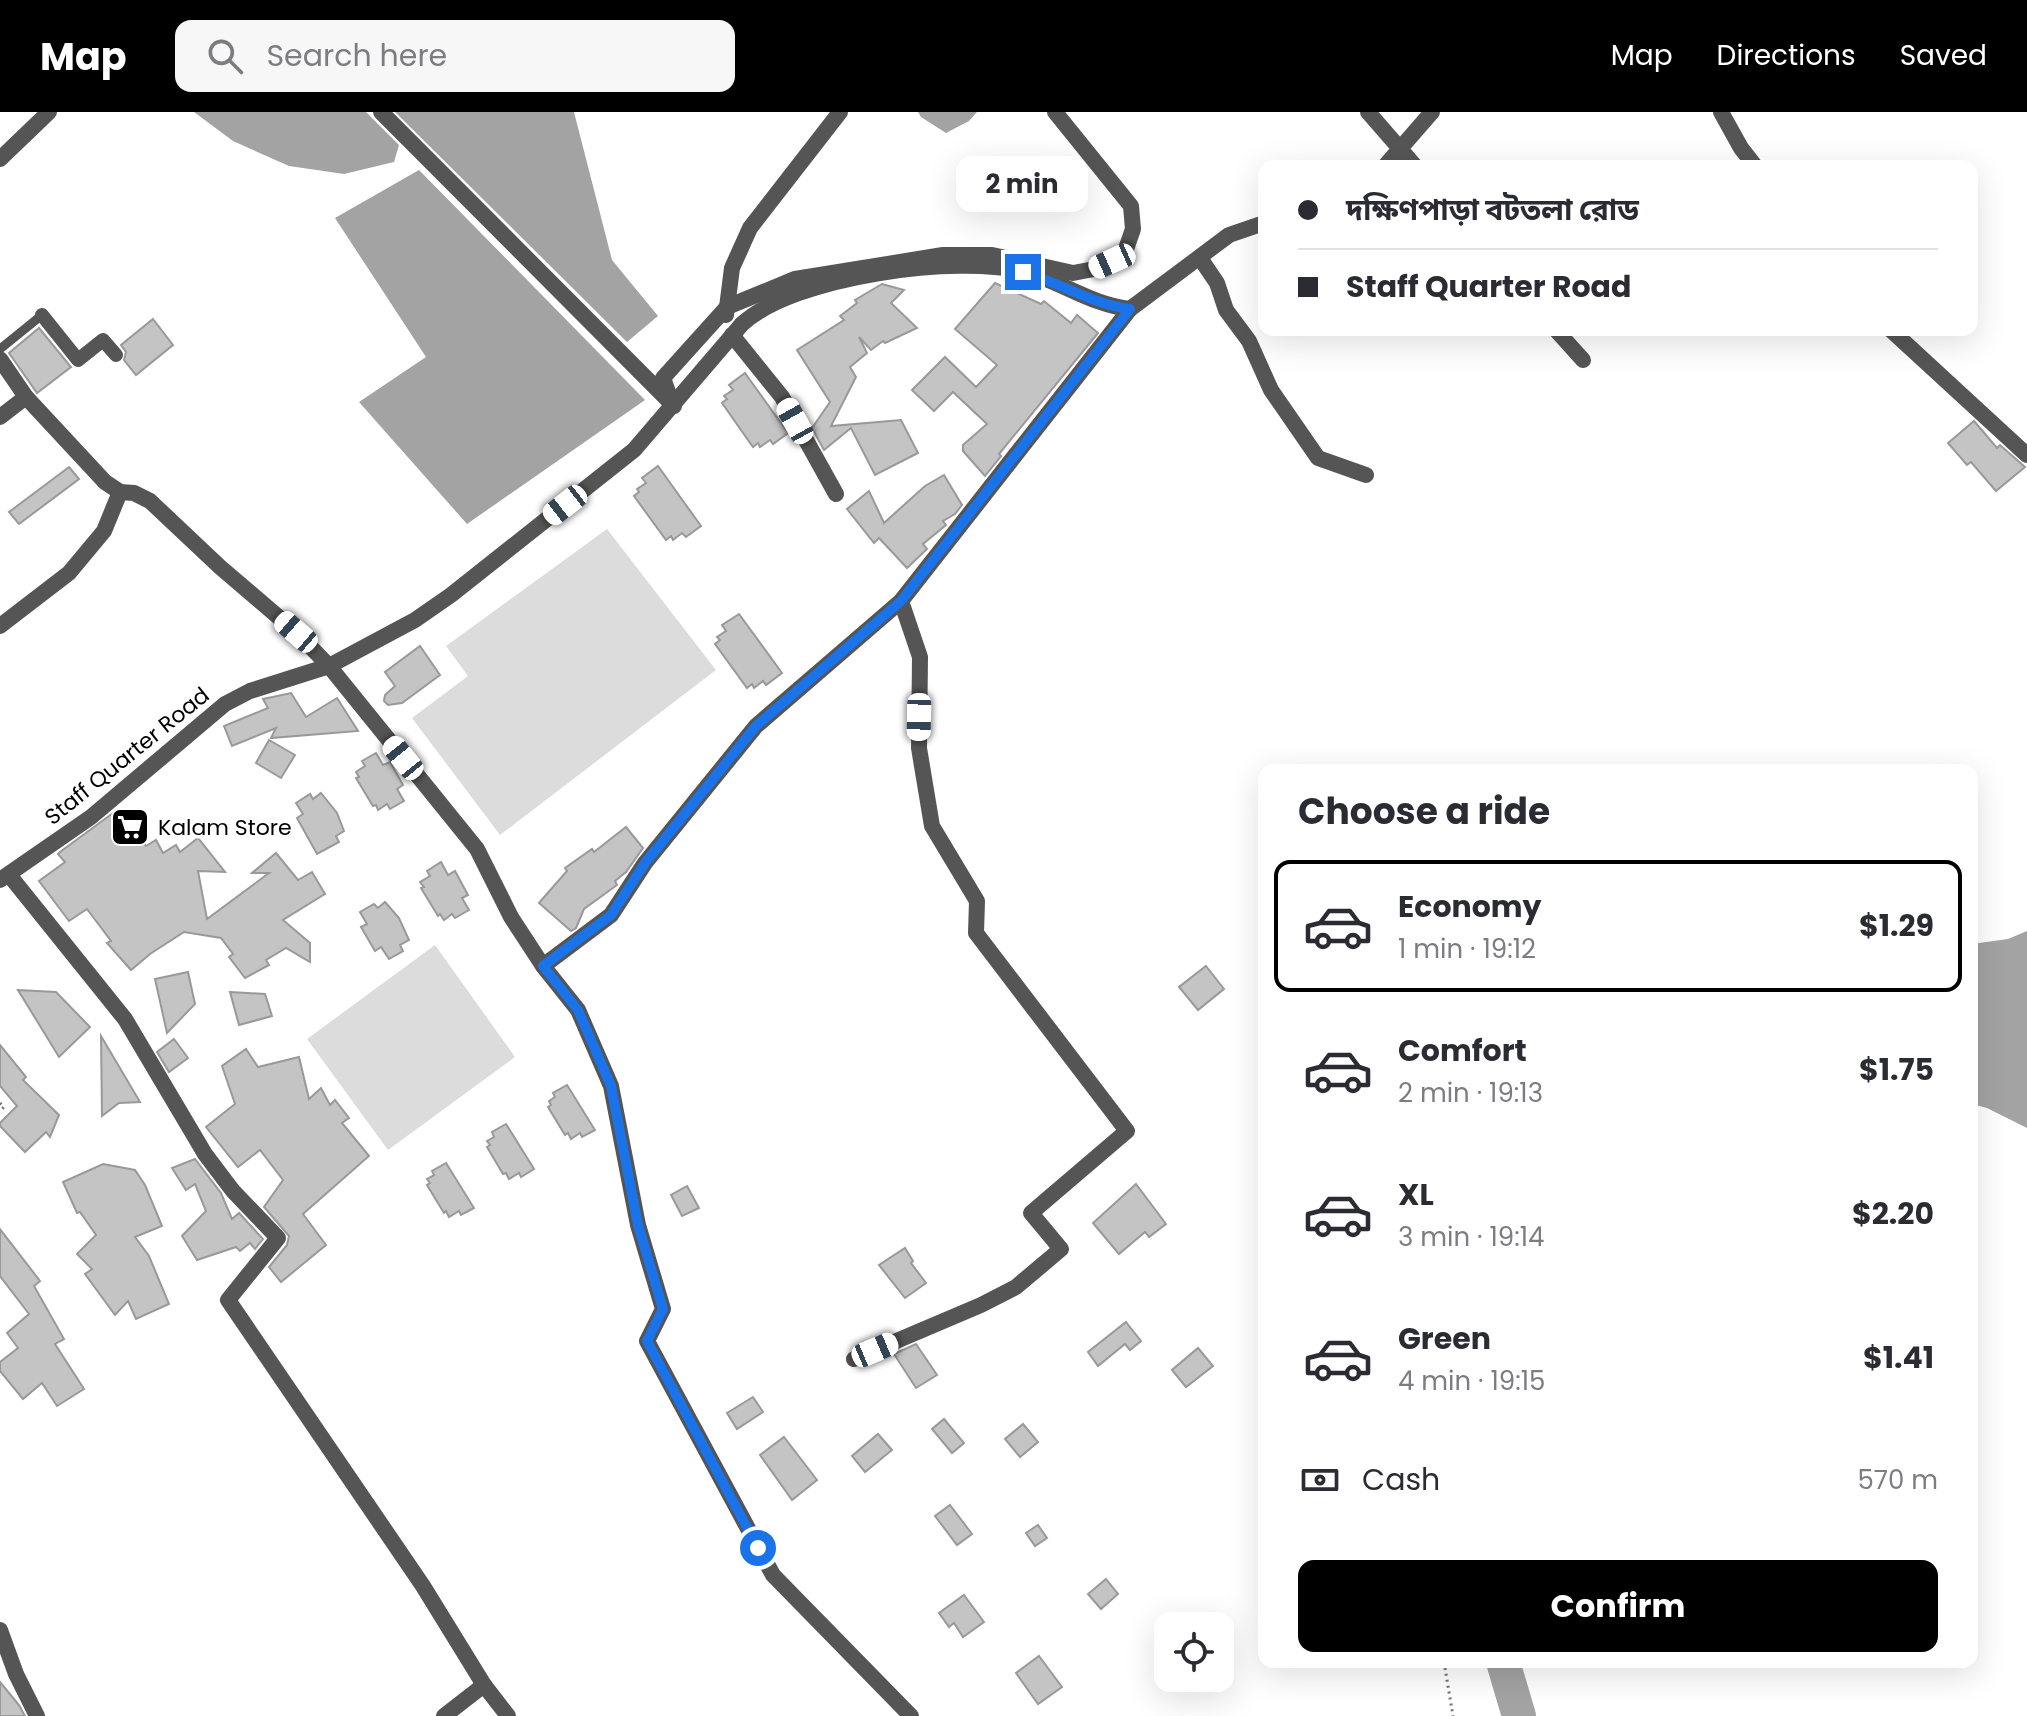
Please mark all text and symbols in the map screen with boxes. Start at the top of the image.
search box [175,20,735,92]
text: Map [40,30,127,83]
icon: search [203,34,247,78]
text: Search here [267,34,447,77]
text: Map [1611,36,1673,75]
text: Directions [1717,36,1856,75]
text: Saved [1900,36,1987,75]
callout: 2 min [957,156,1089,212]
text: 2 min [985,166,1059,202]
text: দক্ষিণপাড়া বটতলা রোড [1346,188,1639,231]
car [1085,240,1139,282]
route end [1005,254,1041,290]
text: Staff Quarter Road [1346,265,1631,308]
car [773,394,817,448]
car [539,481,591,529]
car [270,607,322,657]
street label: Staff Quarter Road [38,680,216,832]
car [907,693,931,741]
car [379,732,427,784]
text: Choose a ride [1298,786,1550,837]
supermarket icon: Kalam Store [109,806,151,848]
place label: Kalam Store [158,812,292,843]
text: Economy [1398,885,1542,928]
icon: car [1302,890,1374,962]
text: $1.29 [1859,904,1934,947]
text: 1 min · 19:12 [1398,931,1536,967]
text: Comfort [1398,1029,1527,1072]
icon: car [1302,1034,1374,1106]
text: $1.75 [1859,1048,1934,1091]
text: 2 min · 19:13 [1398,1075,1543,1111]
text: XL [1398,1173,1434,1216]
icon: car [1302,1178,1374,1250]
text: $2.20 [1852,1192,1934,1235]
text: 3 min · 19:14 [1398,1219,1544,1255]
text: Green [1398,1317,1491,1360]
icon: car [1302,1322,1374,1394]
car [848,1330,902,1370]
text: $1.41 [1863,1336,1934,1379]
text: 4 min · 19:15 [1398,1363,1545,1399]
icon: cash [1298,1458,1342,1502]
text: Cash [1362,1458,1440,1501]
text: 570 m [1857,1462,1938,1498]
route start [740,1530,776,1566]
button: Confirm [1298,1560,1938,1652]
map controls [1154,1612,1234,1692]
button: locate [1154,1612,1234,1692]

